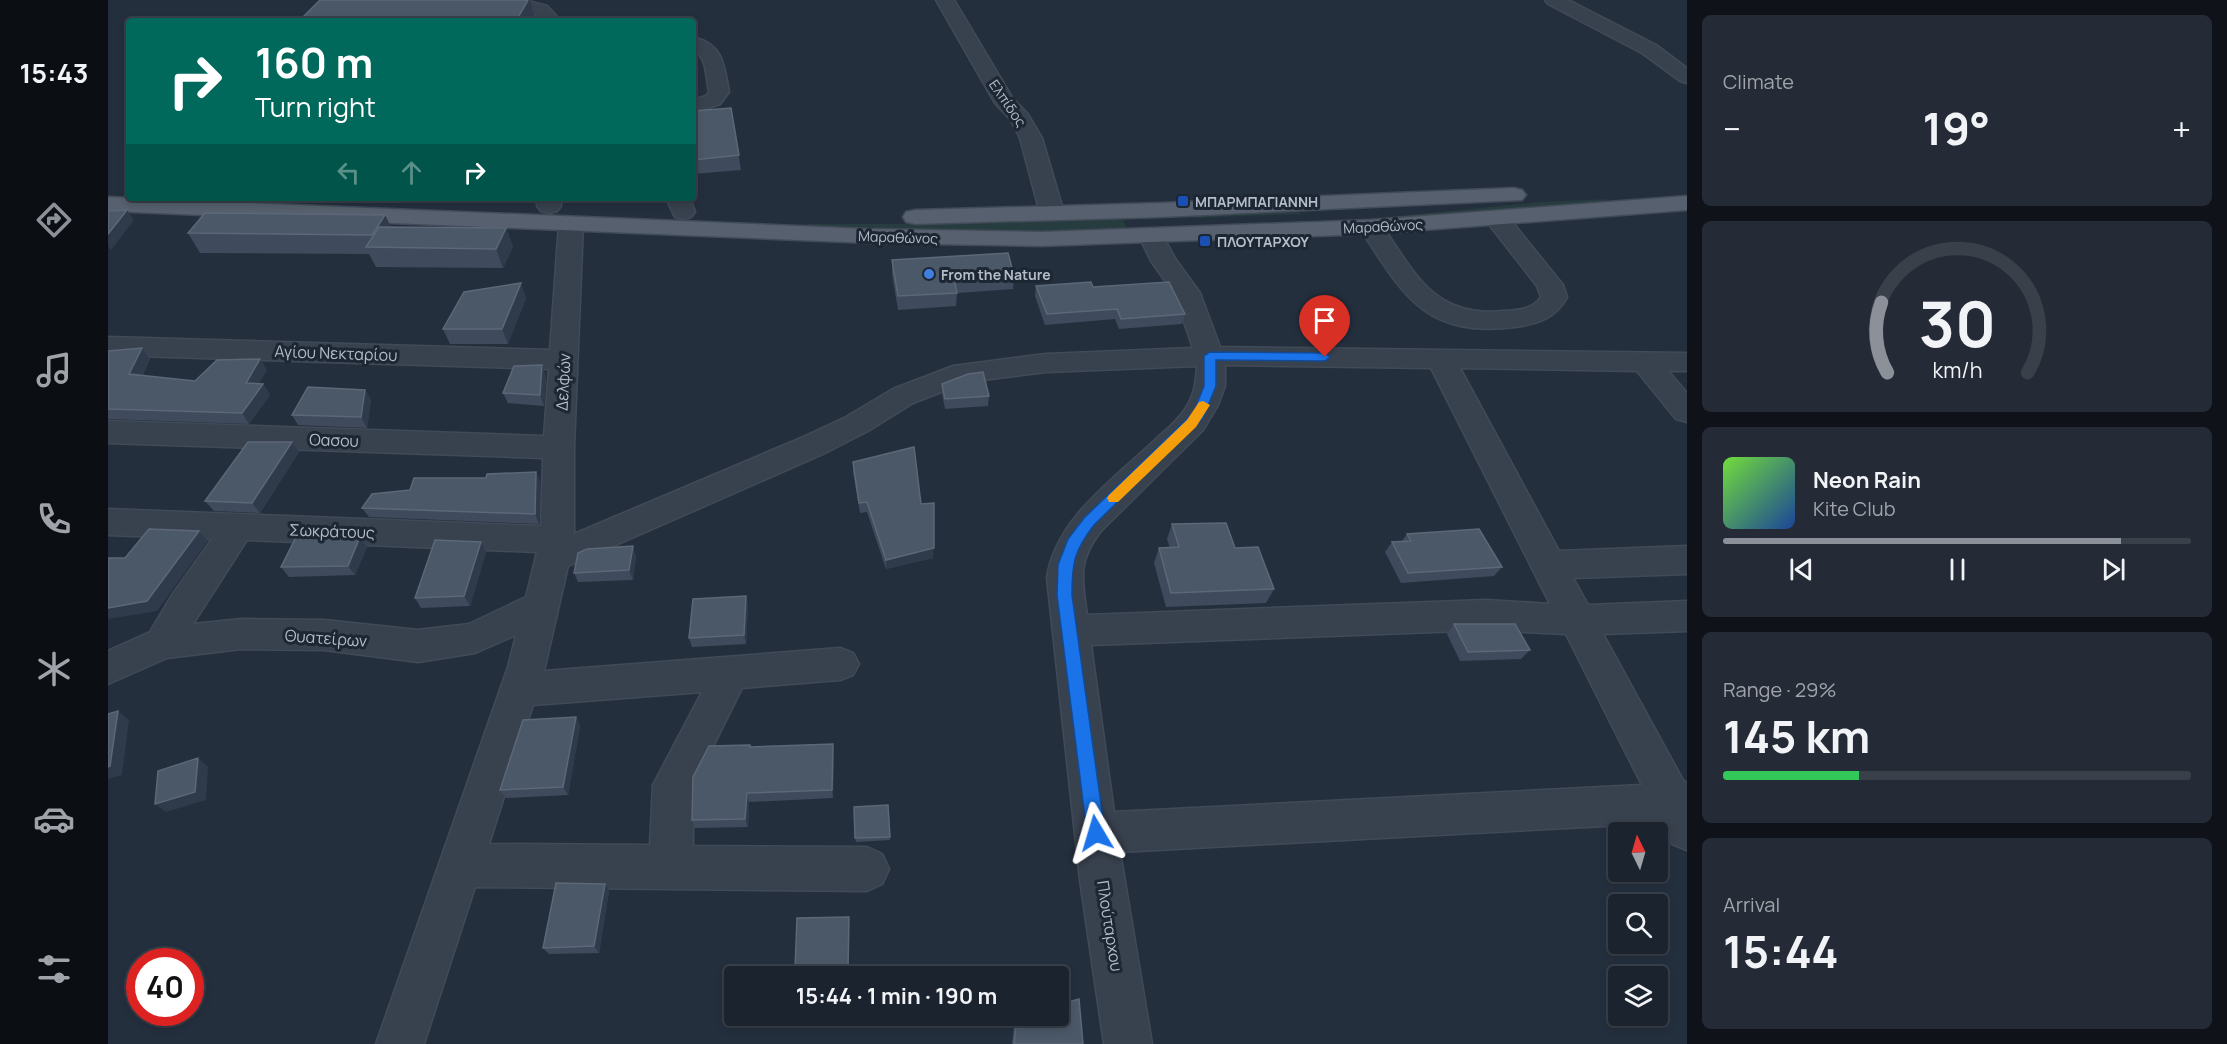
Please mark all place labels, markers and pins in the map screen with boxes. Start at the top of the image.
place label: ΜΠΑΡΜΠΑΓΙΑΝΝΗ [1195,192,1318,211]
marker: ΜΠΑΡΜΠΑΓΙΑΝΝΗ [1176,194,1190,208]
place label: ΠΛΟΥΤΑΡΧΟΥ [1217,232,1309,251]
marker: ΠΛΟΥΤΑΡΧΟΥ [1198,234,1212,248]
place label: From the Nature [941,265,1051,284]
marker: From the Nature [922,267,936,281]
pin [1299,295,1350,357]

